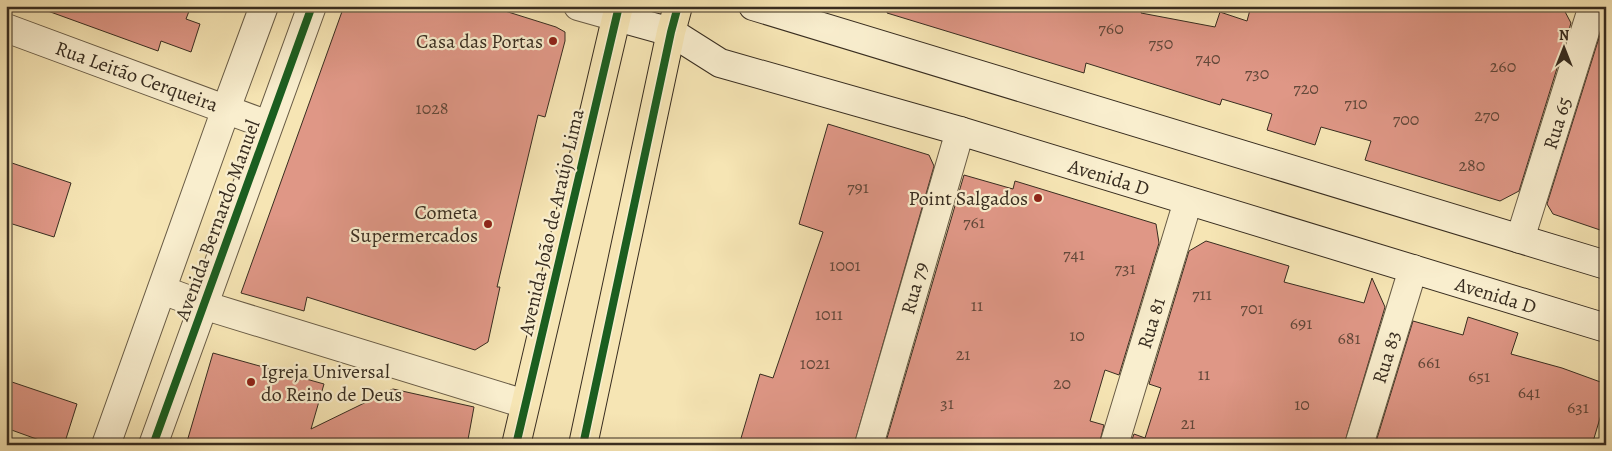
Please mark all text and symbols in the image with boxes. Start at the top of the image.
house number: 760 [1098,16,1124,40]
north arrow [1540,22,1590,72]
text: N [1559,26,1569,45]
place label: Casa das Portas [416,28,543,55]
house number: 750 [1149,31,1173,55]
street label: Rua Leitão Cerqueira [52,34,223,119]
marker: Casa das Portas [547,35,559,47]
house number: 740 [1195,46,1221,70]
house number: 260 [1490,54,1516,78]
house number: 730 [1245,61,1269,85]
house number: 720 [1293,76,1319,100]
house number: 710 [1344,91,1368,115]
street label: Rua 65 [1537,94,1578,153]
house number: 1028 [415,96,449,120]
house number: 270 [1474,103,1500,127]
street label: Avenida João de Araújo Lima [512,106,591,339]
house number: 700 [1393,107,1419,131]
street label: Avenida Bernardo Manuel [168,116,266,325]
street label: Avenida D [1064,152,1153,203]
house number: 280 [1459,153,1485,177]
house number: 791 [847,175,869,199]
place label: Point Salgados [909,185,1028,212]
marker: Point Salgados [1032,192,1044,204]
place label: Cometa Supermercados [350,199,479,249]
house number: 761 [963,210,985,234]
marker: Cometa Supermercados [482,218,494,230]
house number: 741 [1063,242,1085,266]
house number: 1001 [829,253,861,277]
house number: 731 [1114,256,1136,280]
street label: Rua 79 [894,259,935,317]
street label: Avenida D [1451,270,1540,321]
house number: 711 [1192,282,1212,306]
house number: 11 [971,293,983,317]
street label: Rua 81 [1131,294,1172,352]
house number: 701 [1240,296,1264,320]
house number: 1011 [815,302,843,326]
house number: 691 [1290,311,1312,335]
house number: 10 [1069,323,1085,347]
house number: 681 [1337,326,1361,350]
street label: Rua 83 [1366,327,1407,387]
house number: 21 [956,342,970,366]
house number: 661 [1418,350,1440,374]
house number: 1021 [800,351,830,375]
place label: Igreja Universal do Reino de Deus [261,358,402,408]
house number: 11 [1198,362,1210,386]
house number: 651 [1468,364,1490,388]
house number: 20 [1053,371,1071,395]
marker: Igreja Universal do Reino de Deus [245,376,257,388]
house number: 641 [1518,380,1540,404]
house number: 31 [940,391,954,415]
house number: 10 [1294,392,1310,416]
house number: 631 [1567,395,1589,419]
house number: 21 [1181,411,1195,435]

